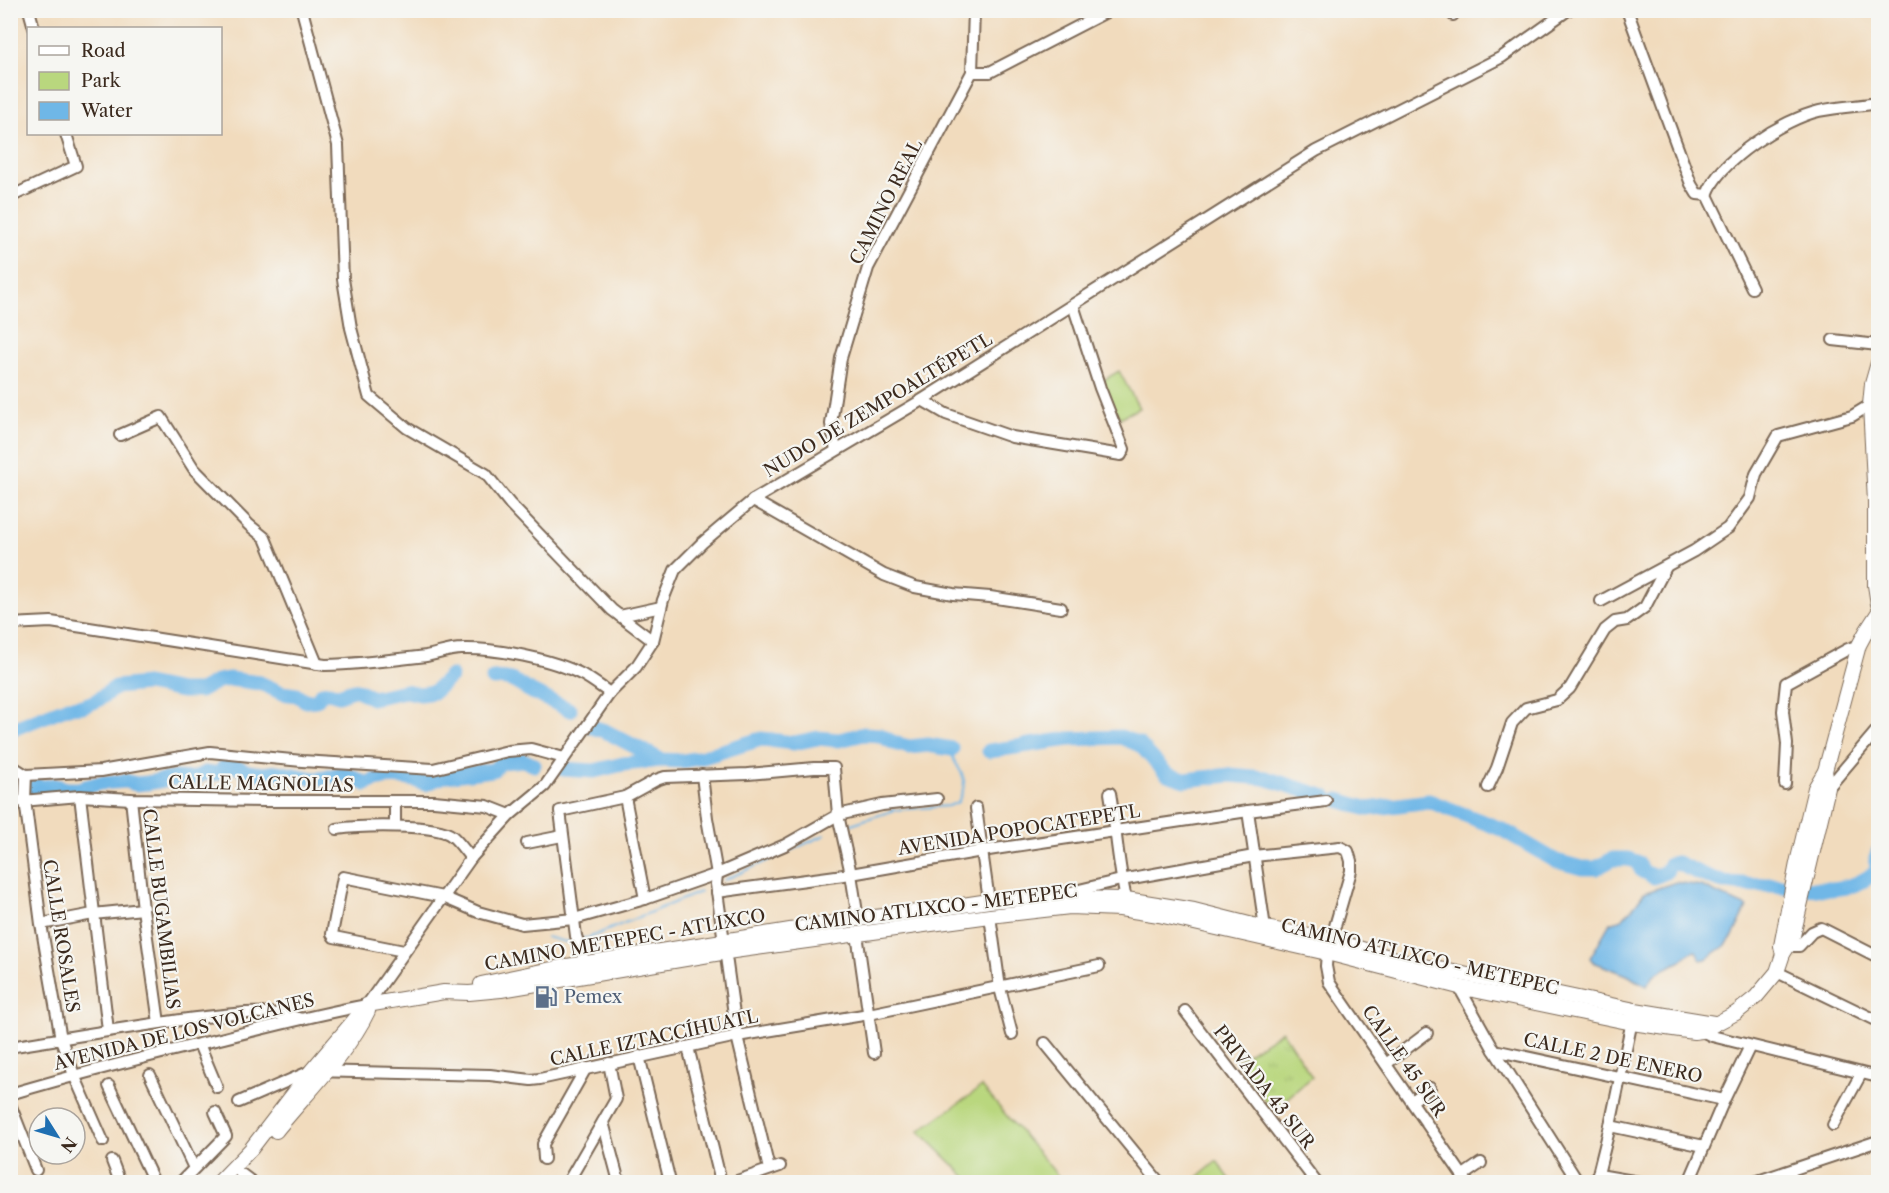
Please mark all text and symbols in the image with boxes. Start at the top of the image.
legend [27,27,222,135]
text: Road [81,40,126,62]
text: Park [81,70,122,92]
text: Water [80,100,133,122]
street label: CAMINO REAL [845,136,927,268]
street label: NUDO DE ZEMPOALTÉPETL [759,327,996,482]
street label: CALLE MAGNOLIAS [168,771,354,797]
street label: AVENIDA POPOCATEPETL [895,800,1142,860]
street label: CALLE BUGAMBILIAS [138,807,184,1011]
street label: CALLE ROSALES [38,858,84,1014]
street label: CAMINO ATLIXCO - METEPEC [793,880,1079,936]
street label: CAMINO METEPEC - ATLIXCO [483,904,767,976]
street label: CAMINO ATLIXCO - METEPEC [1279,914,1561,1000]
fuel station icon: Pemex [533,984,559,1010]
place label: Pemex [564,986,623,1008]
street label: AVENIDA DE LOS VOLCANES [50,989,317,1075]
street label: CALLE 45 SUR [1357,1001,1451,1122]
street label: CALLE IZTACCÍHUATL [548,1004,760,1071]
street label: PRIVADA 43 SUR [1209,1021,1320,1154]
street label: CALLE 2 DE ENERO [1522,1028,1705,1088]
north arrow [27,1106,87,1166]
text: N [57,1133,81,1157]

